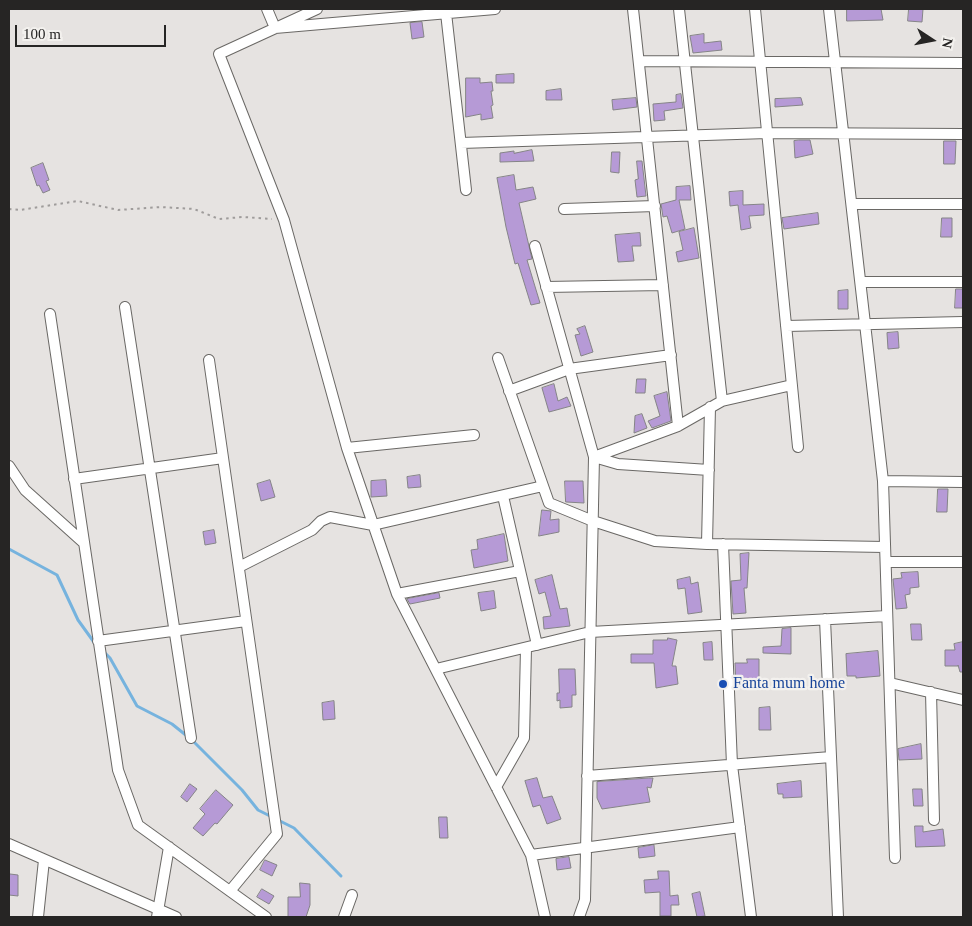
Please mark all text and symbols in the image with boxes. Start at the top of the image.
scale bar [18,15,169,47]
north arrow [907,15,957,65]
text: 100 m [23,26,61,42]
text: N [939,37,956,49]
place label: Fanta mum home [733,674,845,694]
marker: Fanta mum home [717,678,729,690]

